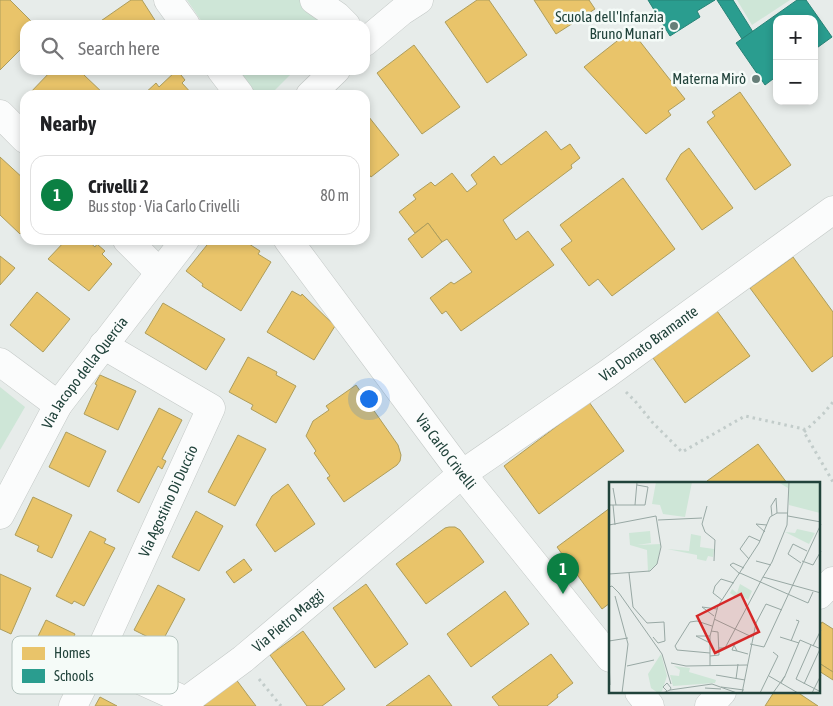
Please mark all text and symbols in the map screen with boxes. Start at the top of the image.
place label: Scuola dell'Infanzia Bruno Munari [555,8,664,42]
map controls [773,15,818,105]
button: + [773,15,818,60]
search box [20,20,370,75]
marker: Scuola dell'Infanzia Bruno Munari [668,20,680,32]
icon: search [38,34,66,62]
text: Search here [78,37,160,59]
button: − [773,60,818,105]
place label: Materna Mirò [672,70,746,87]
marker: Materna Mirò [750,73,762,85]
text: Nearby [40,111,96,135]
text: Crivelli 2 [88,175,149,197]
text: 1 [53,186,61,204]
text: 80 m [320,186,349,204]
text: Bus stop · Via Carlo Crivelli [88,197,240,215]
street label: Via Donato Bramante [596,302,701,385]
street label: Via Jacopo della Quercia [38,313,131,431]
your location [356,386,382,412]
street label: Via Carlo Crivelli [412,410,480,493]
street label: Via Agostino Di Duccio [135,442,201,560]
inset map [609,482,820,694]
pin: 1 [547,553,579,594]
street label: Via Pietro Maggi [249,585,327,655]
legend [12,636,178,694]
text: Homes [54,645,90,661]
text: Schools [54,668,94,684]

